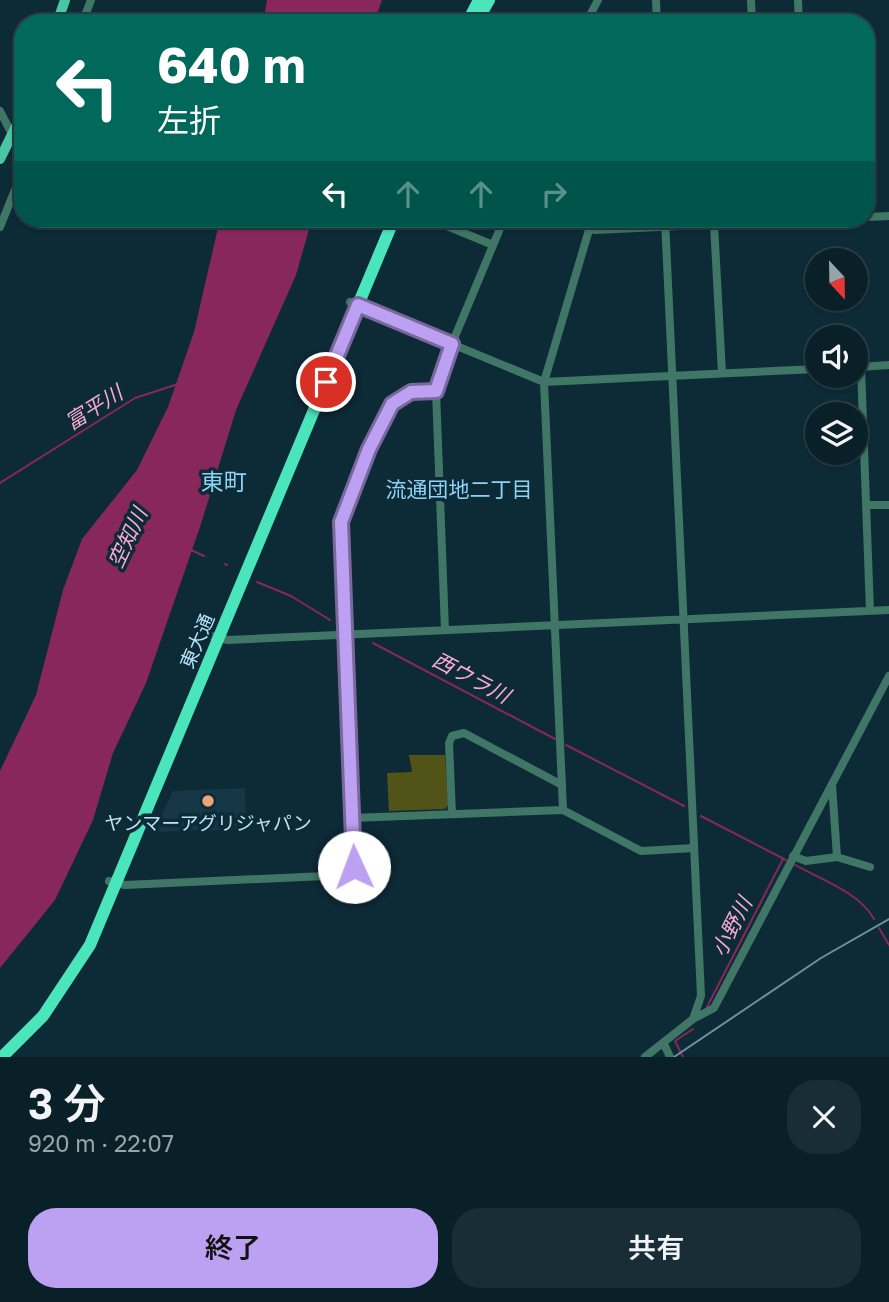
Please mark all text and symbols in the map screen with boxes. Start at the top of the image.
text: 640 m [157,35,306,94]
icon: left [42,42,133,133]
text: 左折 [157,101,221,139]
icon: left [316,175,354,213]
icon: ahead [389,175,427,213]
icon: ahead [462,175,500,213]
icon: right [535,175,573,213]
north arrow [805,248,868,312]
map controls [805,248,868,465]
button: sound [805,325,868,388]
pin [296,352,356,412]
icon: arrive [307,363,345,401]
water label: 富平川 [60,378,129,435]
button: layers [805,402,868,465]
district label: 東町 [201,467,247,495]
district label: 流通団地二丁目 [386,476,533,502]
water label: 空知川 [102,502,153,572]
street label: 東大通 [175,610,218,672]
water label: 西ウラ川 [428,646,516,709]
marker: ヤンマーアグリジャパン [200,793,216,809]
place label: ヤンマーアグリジャパン [104,811,312,834]
position arrow [317,830,391,904]
water label: 小野川 [705,891,758,961]
text: 3 分 [28,1078,106,1128]
button: close [787,1080,861,1154]
text: 920 m · 22:07 [28,1129,174,1157]
button: 終了 [28,1208,438,1288]
button: 共有 [452,1208,861,1288]

